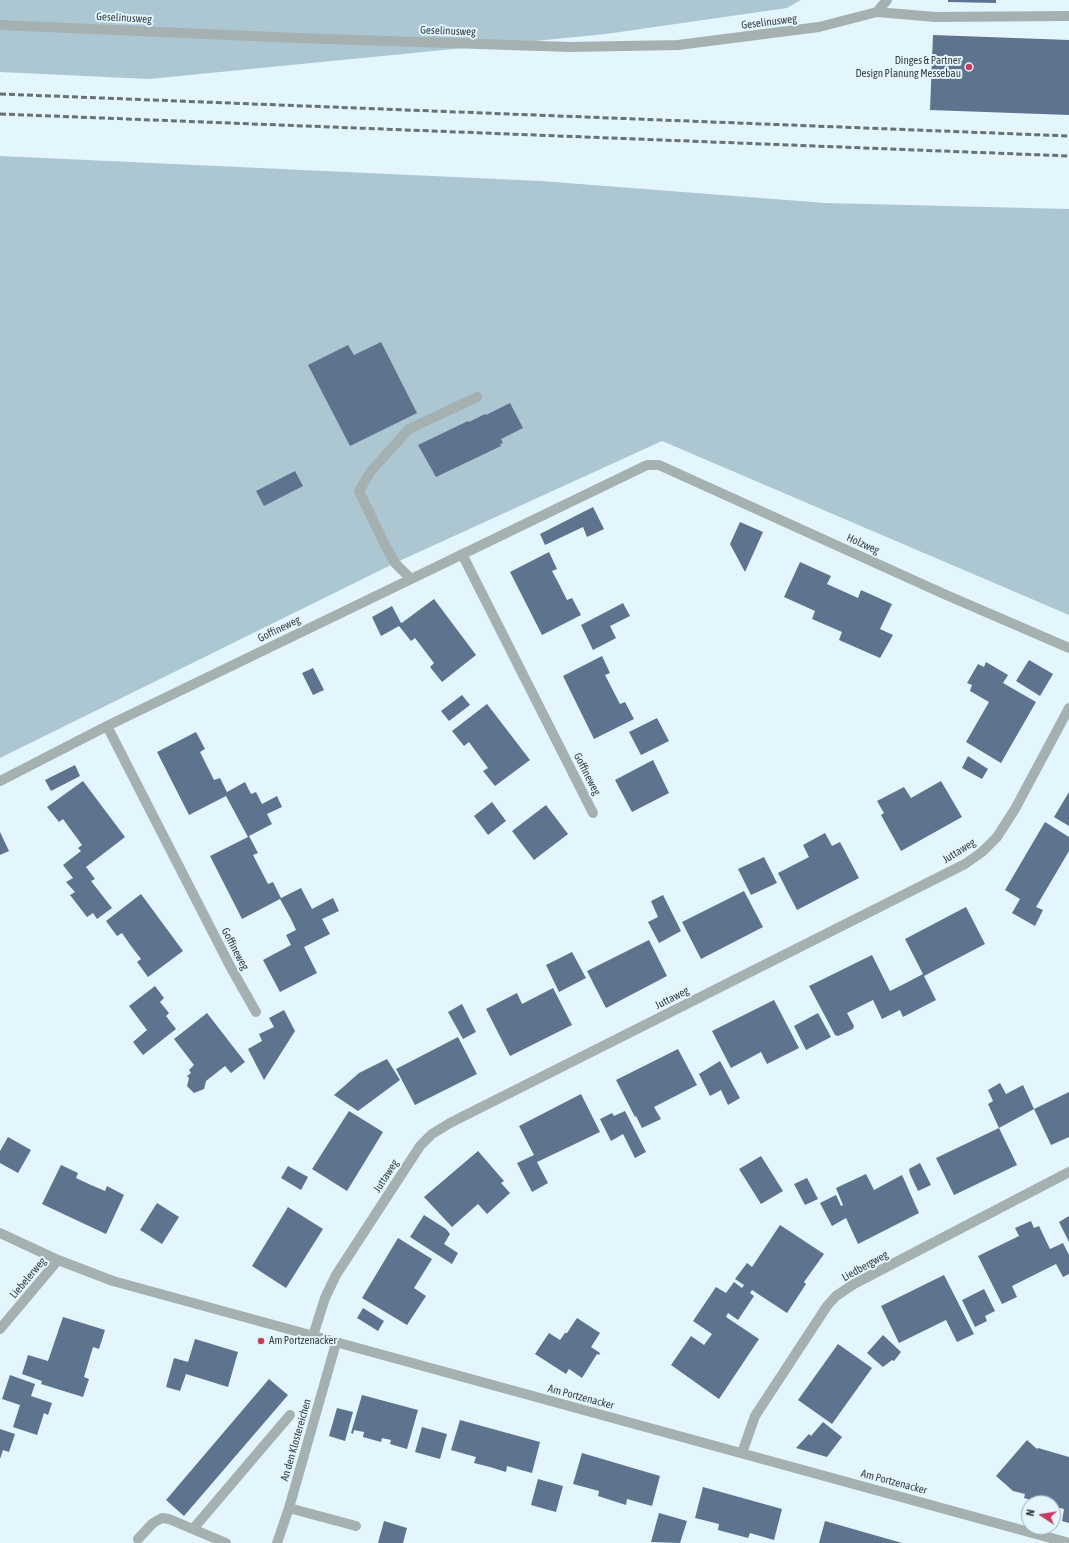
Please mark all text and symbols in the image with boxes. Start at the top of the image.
street label: Geselinusweg [96,10,152,26]
street label: Geselinusweg [740,12,798,32]
street label: Geselinusweg [420,23,476,39]
place label: Dinges & Partner Design Planung Messebau [855,54,961,80]
marker: Dinges & Partner Design Planung Messebau [964,62,974,72]
street label: Holzweg [845,531,881,557]
street label: Goffineweg [255,613,303,645]
street label: Goffineweg [571,751,603,797]
street label: Juttaweg [940,836,978,866]
street label: Goffineweg [218,926,252,972]
street label: Juttaweg [653,984,691,1012]
street label: Juttaweg [371,1157,401,1195]
street label: Liedbergweg [840,1248,890,1284]
street label: Liebelerweg [7,1255,49,1301]
place label: Am Portzenacker [269,1334,337,1348]
marker: Am Portzenacker [256,1336,266,1346]
street label: Am Portzenacker [547,1382,615,1412]
street label: An den Klostereichen [278,1397,314,1483]
street label: Am Portzenacker [860,1467,928,1497]
north arrow [1021,1495,1061,1535]
text: N [1024,1508,1037,1517]

